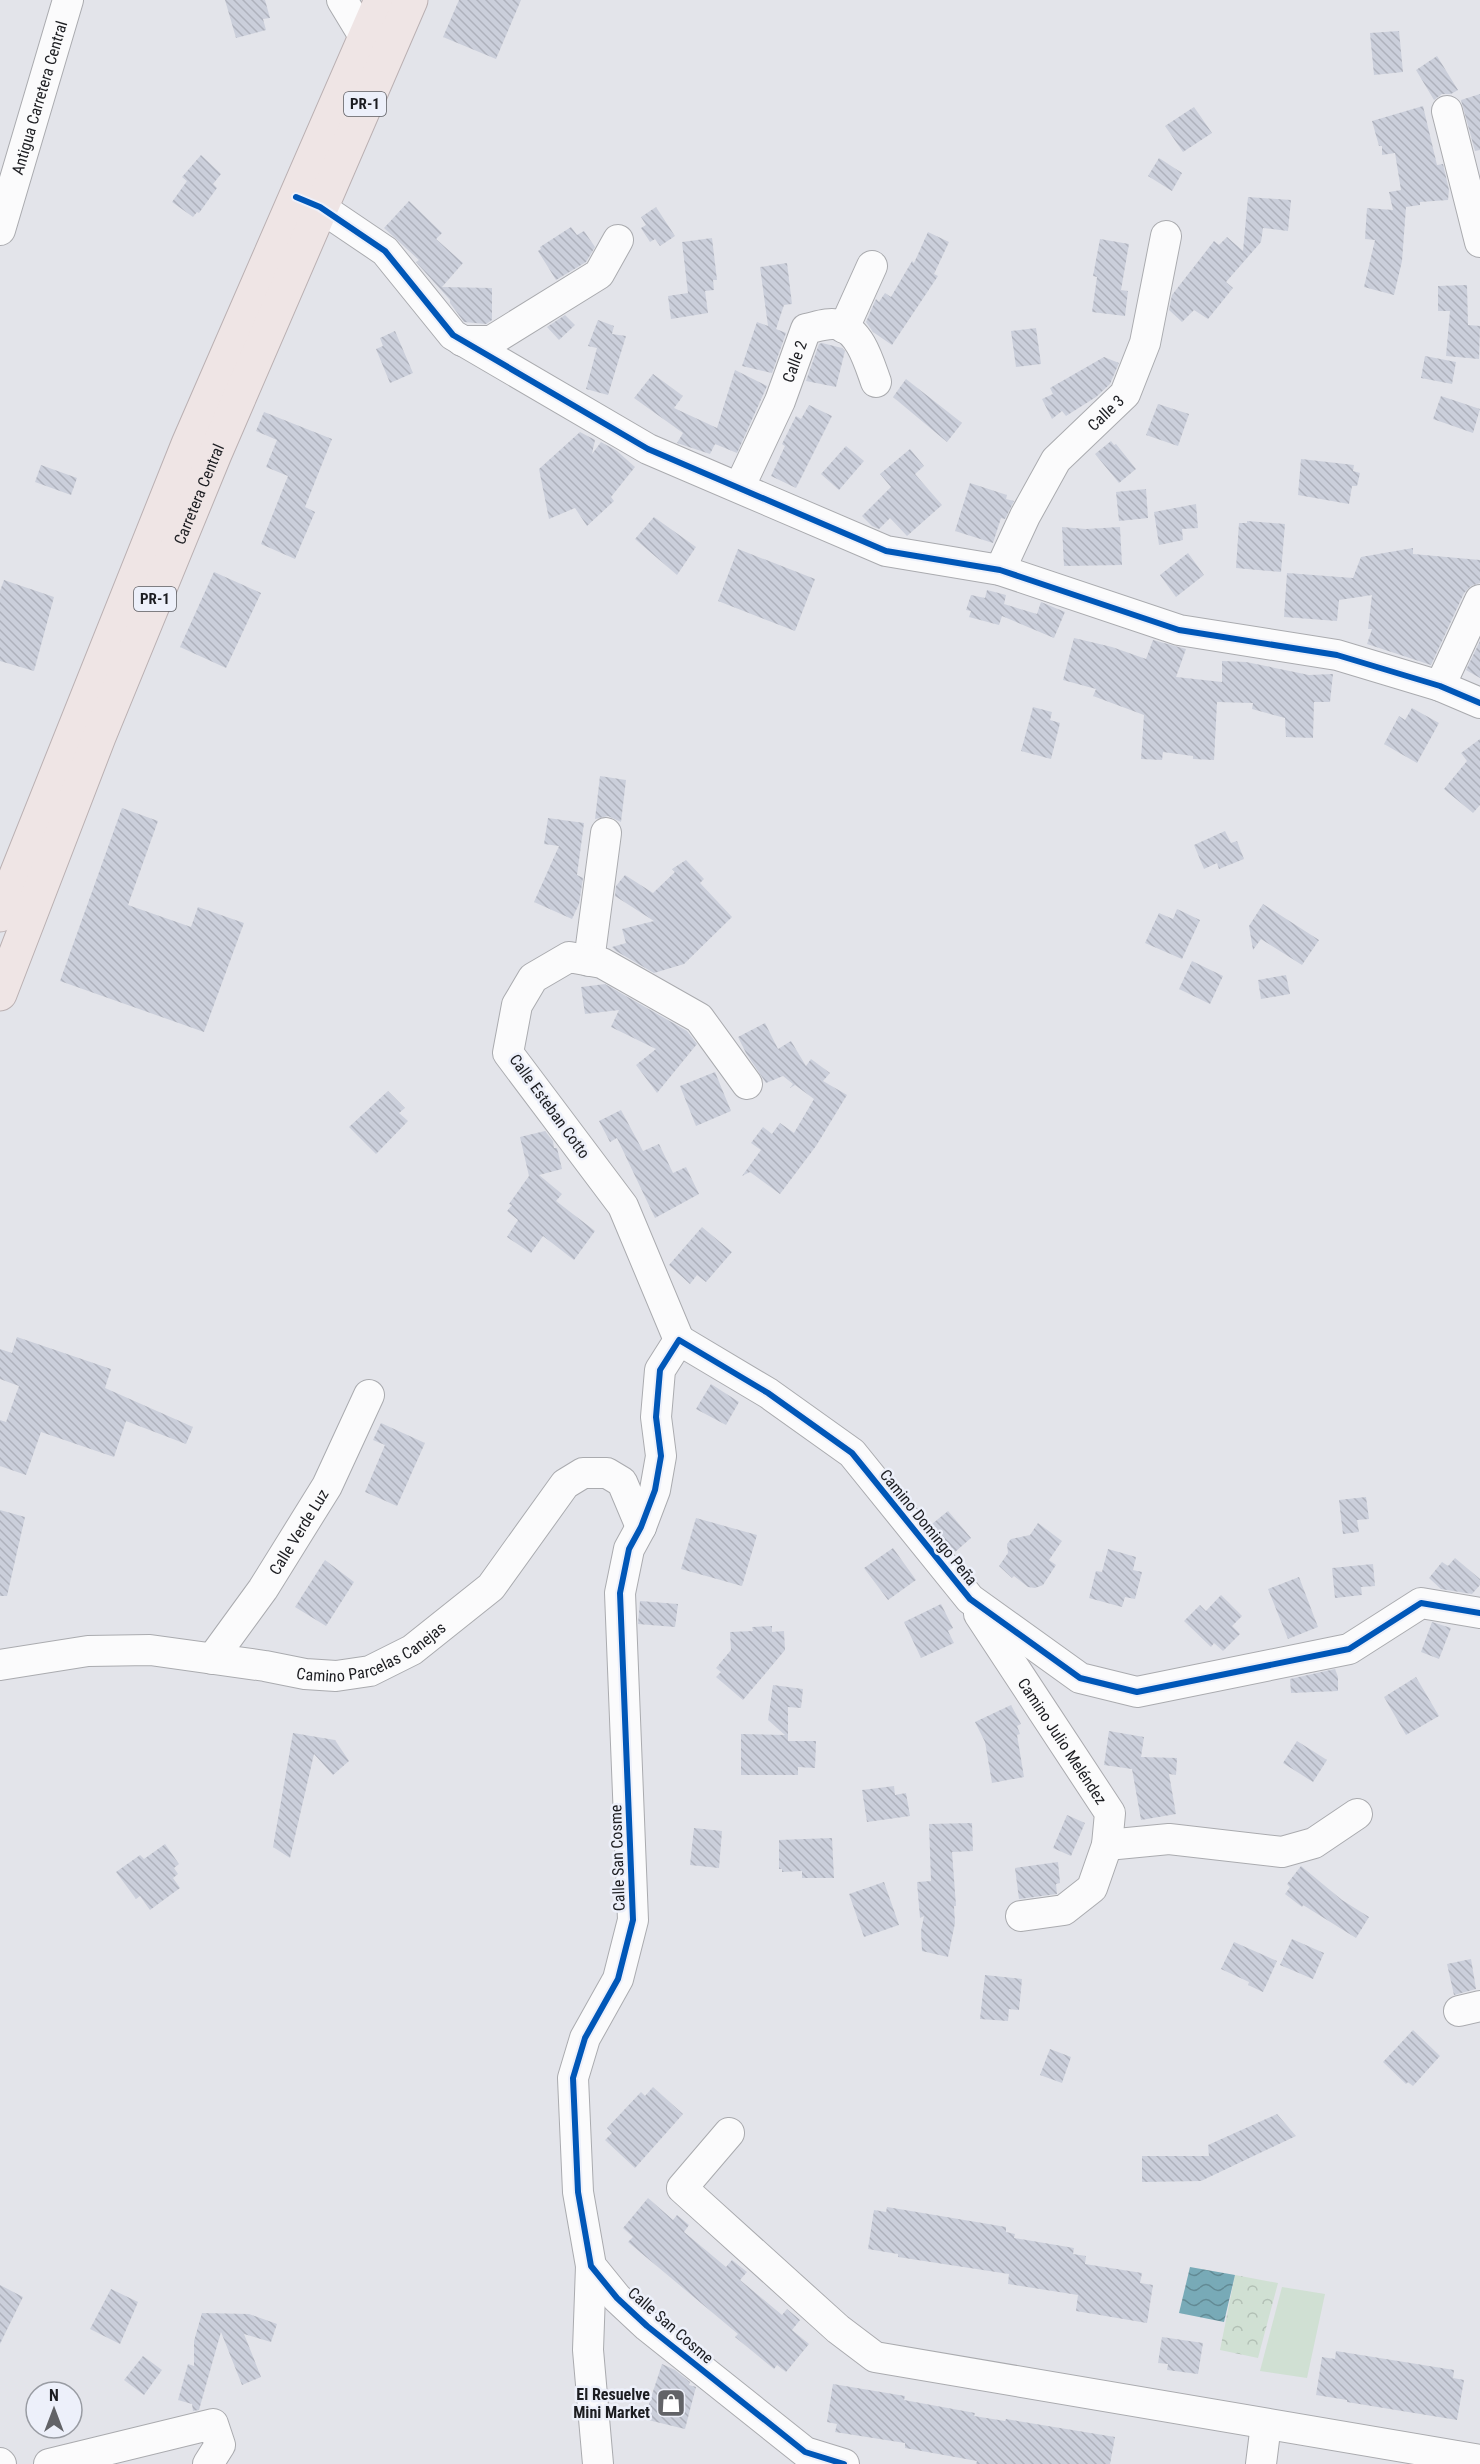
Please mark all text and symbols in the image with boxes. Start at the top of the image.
street label: Antigua Carretera Central [8,19,71,177]
road number: PR-1 [344,92,386,116]
street label: Calle 2 [778,338,811,385]
street label: Calle 3 [1084,391,1128,435]
street label: Carretera Central [170,441,228,547]
road number: PR-1 [134,587,176,611]
street label: Calle Esteban Cotto [505,1050,594,1162]
street label: Camino Domingo Peña [876,1465,981,1589]
street label: Calle Verde Luz [265,1486,333,1578]
street label: Camino Parcelas Canejas [295,1618,450,1686]
street label: Camino Julio Meléndez [1014,1674,1111,1808]
street label: Calle San Cosme [606,1804,629,1912]
street label: Calle San Cosme [624,2283,717,2368]
north arrow [24,2380,84,2440]
place label: El Resuelve Mini Market [573,2385,650,2422]
text: N [49,2386,59,2405]
shop icon: El Resuelve Mini Market [655,2387,687,2419]

